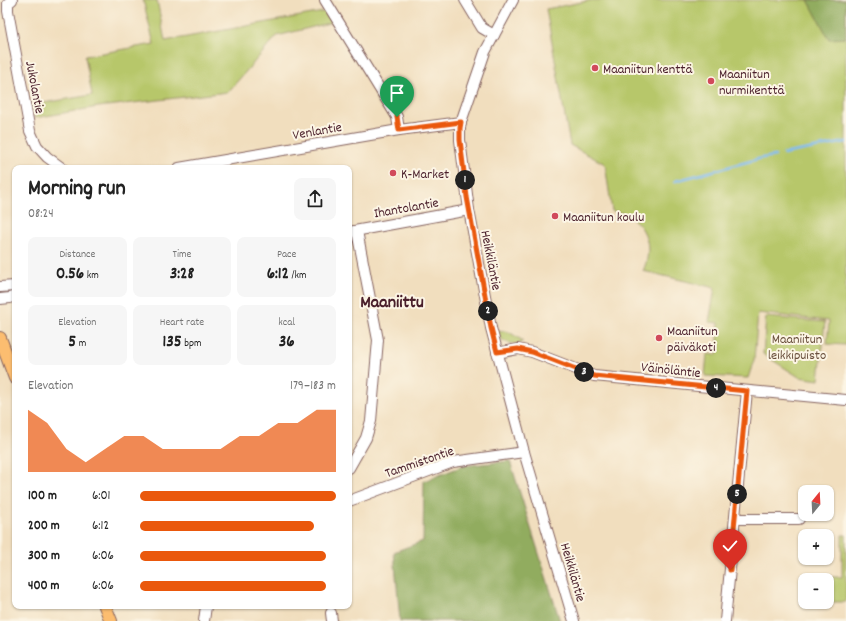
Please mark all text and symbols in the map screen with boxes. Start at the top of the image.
street label: Jukolantie [19,59,49,115]
place label: Maaniitun kenttä [603,60,693,80]
marker: Maaniitun kenttä [590,63,600,73]
place label: Maaniitun nurmikenttä [719,65,785,101]
pin [380,76,414,117]
marker: Maaniitun nurmikenttä [706,76,716,86]
icon: arrive [386,82,408,104]
street label: Venlantie [291,118,344,146]
place label: K-Market [401,165,449,185]
marker: K-Market [388,168,398,178]
pin: 1 [455,170,475,190]
text: 1 [464,172,466,188]
text: Morning run [28,174,126,205]
button: share [294,178,336,220]
street label: Ihantolantie [372,193,440,224]
text: 08:24 [28,205,54,224]
place label: Maaniitun koulu [563,208,644,228]
marker: Maaniitun koulu [550,211,560,221]
street label: Heikkiläntie [474,229,506,292]
text: Distance [59,247,95,263]
text: Time [173,247,191,263]
text: Pace [277,247,296,263]
text: 0.56 [56,263,84,287]
text: 3:28 [170,263,194,287]
text: 6:12 [267,263,289,287]
text: km [84,268,99,284]
text: /km [289,268,307,284]
district label: Maaniittu [360,291,424,316]
pin: 2 [478,301,498,321]
text: 2 [486,303,490,319]
text: Elevation [58,315,96,331]
text: Heart rate [160,315,204,331]
text: kcal [278,315,295,331]
place label: Maaniitun päiväkoti [667,322,718,358]
park label: Maaniitun leikkipuisto [768,330,826,366]
text: 5 [68,331,76,355]
text: 135 [162,331,182,355]
text: 36 [279,331,295,355]
marker: Maaniitun päiväkoti [654,333,664,343]
text: m [76,336,86,352]
text: bpm [182,336,202,352]
street label: Väinöläntie [640,358,702,384]
pin: 3 [574,362,594,382]
text: 3 [582,364,586,380]
text: Elevation [28,377,73,396]
text: 179–183 m [290,377,336,396]
pin: 4 [706,378,726,398]
text: 4 [714,380,718,396]
street label: Tammistontie [383,442,457,484]
pin: 5 [727,484,747,504]
north arrow [798,485,834,521]
map controls [798,485,834,609]
text: 5 [734,486,740,502]
text: 100 m [28,487,57,506]
text: 6:01 [92,487,110,506]
text: 200 m [28,517,60,536]
text: 6:12 [92,517,109,536]
pin [713,529,747,570]
button: + [798,529,834,565]
icon: check [719,535,741,557]
street label: Heikkiläntie [554,541,590,604]
text: 300 m [28,547,60,566]
text: 6:06 [92,547,114,566]
button: − [798,573,834,609]
text: 400 m [28,577,59,596]
text: 6:06 [92,577,114,596]

